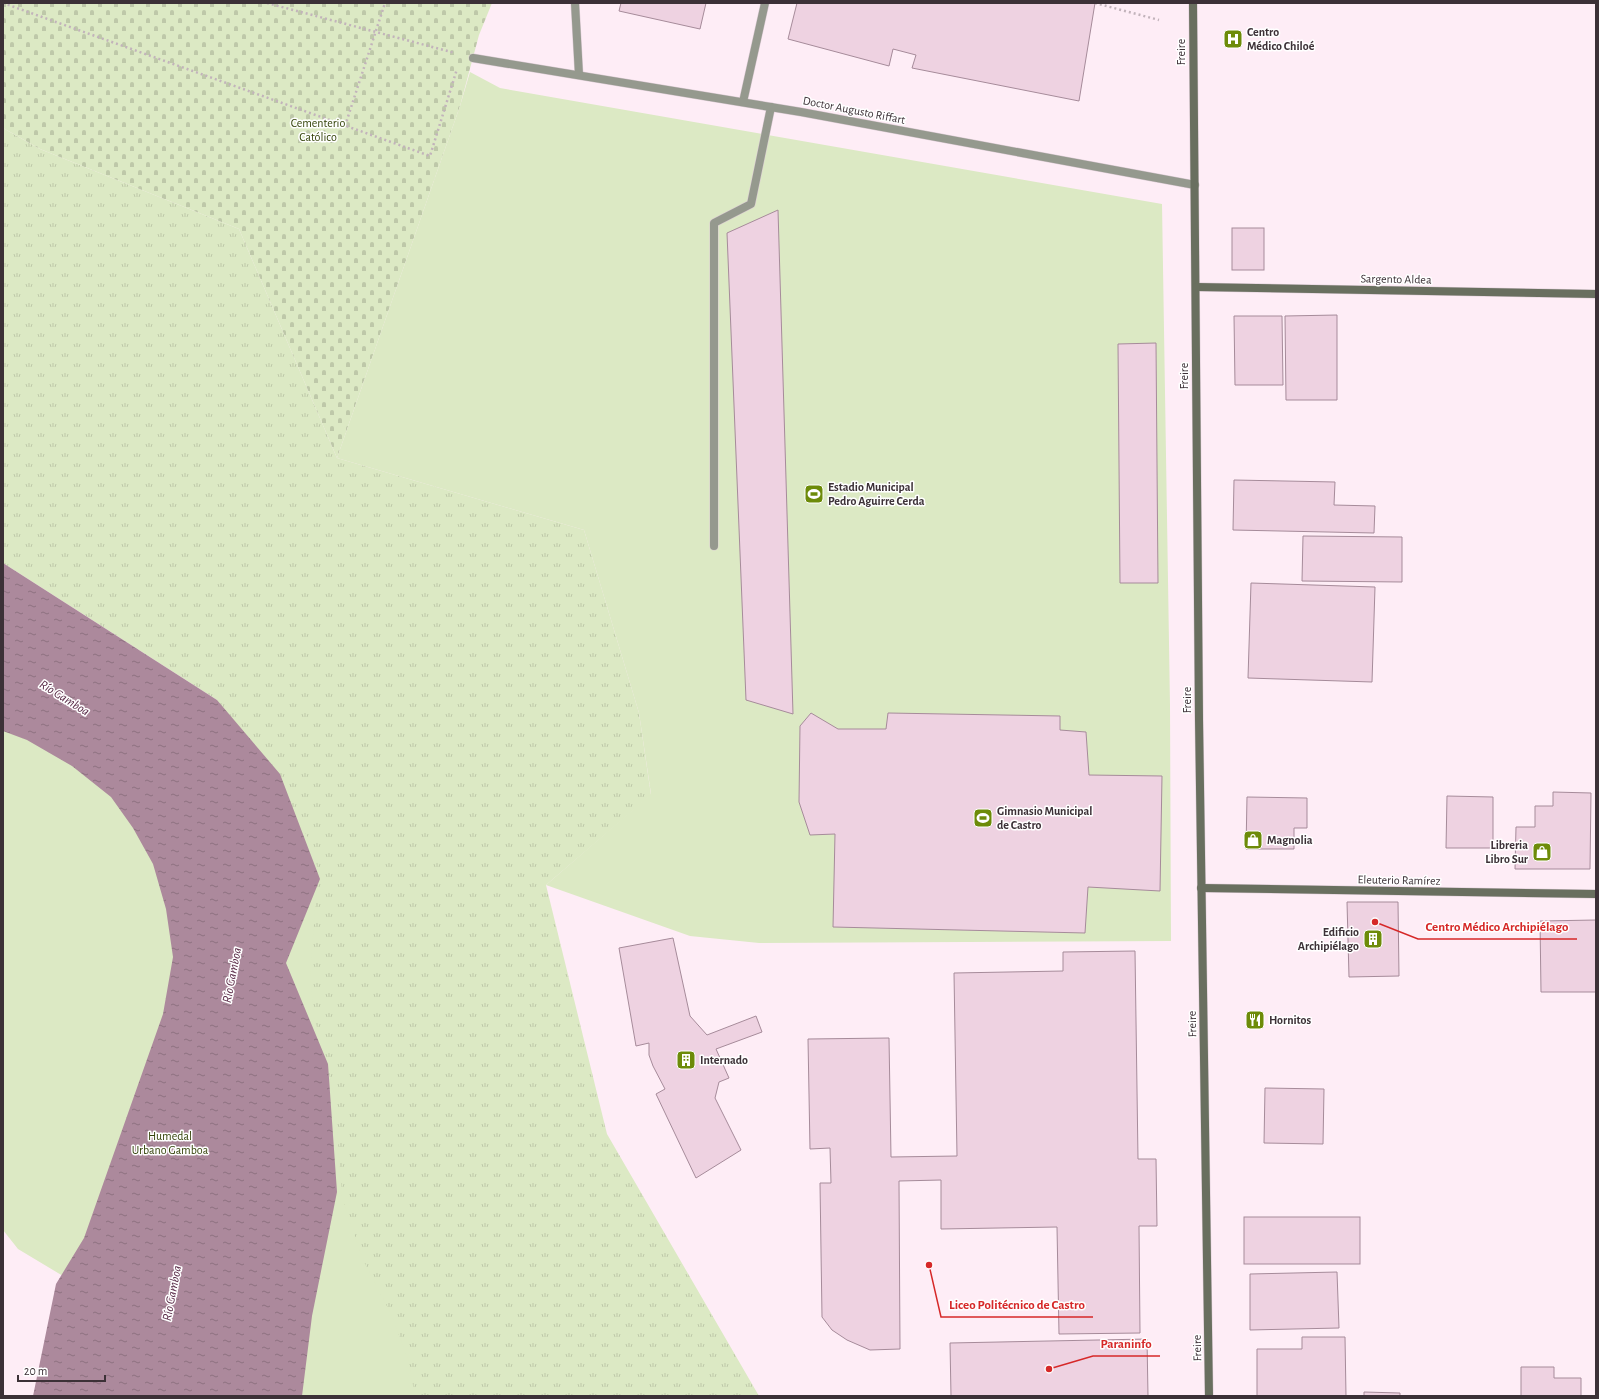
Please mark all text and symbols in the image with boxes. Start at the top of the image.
place label: Centro Médico Chiloé [1247,26,1315,52]
hospital icon: Centro Médico Chiloé [1222,28,1244,50]
street label: Freire [1175,39,1187,65]
street label: Doctor Augusto Riffart [802,94,906,126]
park label: Cementerio Católico [291,117,345,143]
street label: Sargento Aldea [1360,272,1432,286]
street label: Freire [1178,363,1190,389]
place label: Estadio Municipal Pedro Aguirre Cerda [828,481,925,507]
sports icon: Estadio Municipal Pedro Aguirre Cerda [803,483,825,505]
water label: Río Gamboa [37,678,92,719]
street label: Freire [1181,687,1193,713]
place label: Gimnasio Municipal de Castro [997,805,1092,831]
sports icon: Gimnasio Municipal de Castro [972,807,994,829]
shop icon: Magnolia [1242,829,1264,851]
place label: Magnolia [1267,834,1313,846]
place label: Libreria Libro Sur [1485,839,1529,865]
shop icon: Libreria Libro Sur [1531,841,1553,863]
street label: Eleuterio Ramírez [1357,873,1441,887]
callout: Centro Médico Archipiélago [1418,914,1577,939]
text: Centro Médico Archipiélago [1426,921,1569,934]
place label: Edificio Archipiélago [1298,926,1359,952]
building icon: Edificio Archipiélago [1362,928,1384,950]
water label: Río Gamboa [221,946,244,1004]
restaurant icon: Hornitos [1244,1009,1266,1031]
street label: Freire [1186,1011,1198,1037]
place label: Hornitos [1269,1014,1312,1026]
building icon: Internado [675,1049,697,1071]
place label: Internado [700,1054,748,1066]
park label: Humedal Urbano Gamboa [132,1130,209,1156]
water label: Río Gamboa [161,1264,184,1322]
callout: Liceo Politécnico de Castro [941,1292,1093,1317]
text: Liceo Politécnico de Castro [949,1299,1085,1312]
callout: Paraninfo [1093,1331,1160,1356]
street label: Freire [1191,1335,1203,1361]
text: Paraninfo [1100,1338,1152,1351]
scale bar [18,1357,105,1383]
text: 20 m [24,1365,47,1377]

